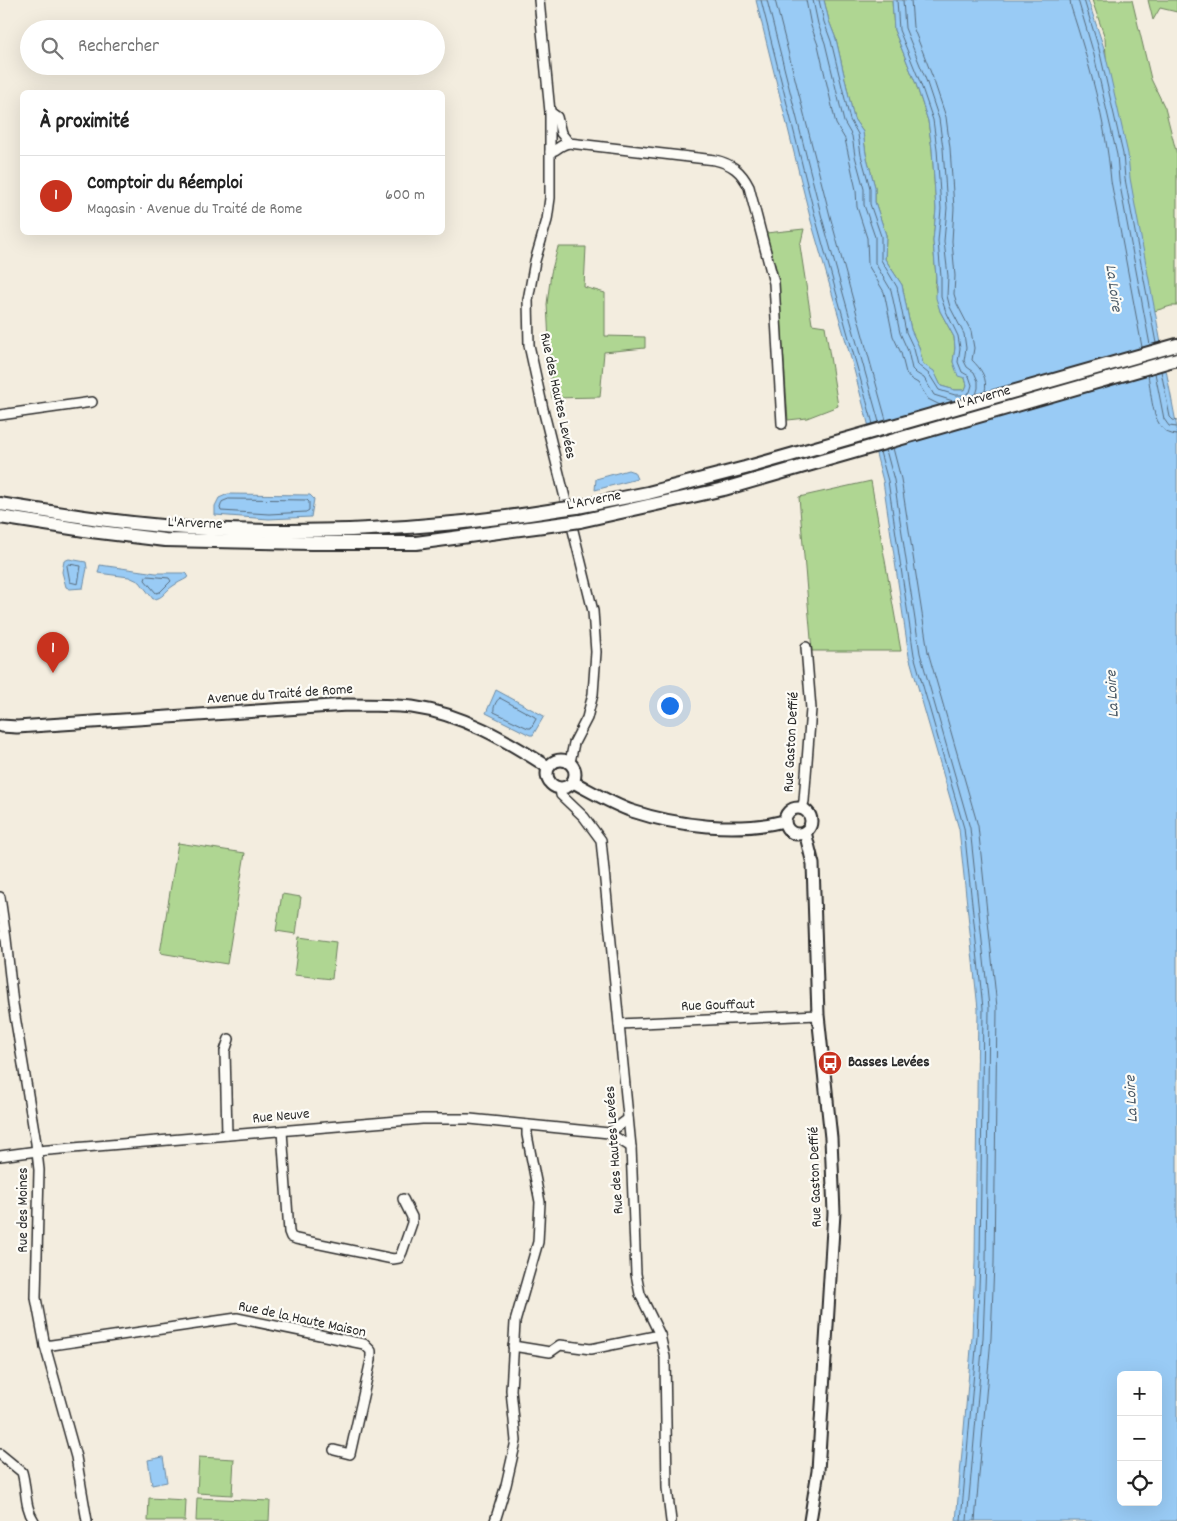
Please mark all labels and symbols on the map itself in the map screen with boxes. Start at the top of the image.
water label: La Loire [1098,263,1128,314]
street label: Rue des Hautes Levées [533,331,581,461]
street label: L'Arverne [955,380,1014,416]
street label: L'Arverne [565,485,623,517]
street label: L'Arverne [167,512,223,536]
pin: 1 [37,632,69,673]
water label: La Loire [1100,669,1126,718]
street label: Avenue du Traité de Rome [206,679,354,711]
street label: Rue Gaston Deffié [778,691,806,793]
your location [657,693,683,719]
street label: Rue Gouffaut [681,994,756,1018]
bus stop icon: Basses Levées [817,1050,843,1076]
place label: Basses Levées [848,1052,930,1074]
water label: La Loire [1119,1074,1145,1123]
street label: Rue des Hautes Levées [600,1085,630,1215]
street label: Rue Neuve [252,1104,311,1130]
street label: Rue Gaston Deffié [803,1126,829,1228]
street label: Rue des Moines [13,1167,35,1253]
street label: Rue de la Haute Maison [236,1296,368,1344]

